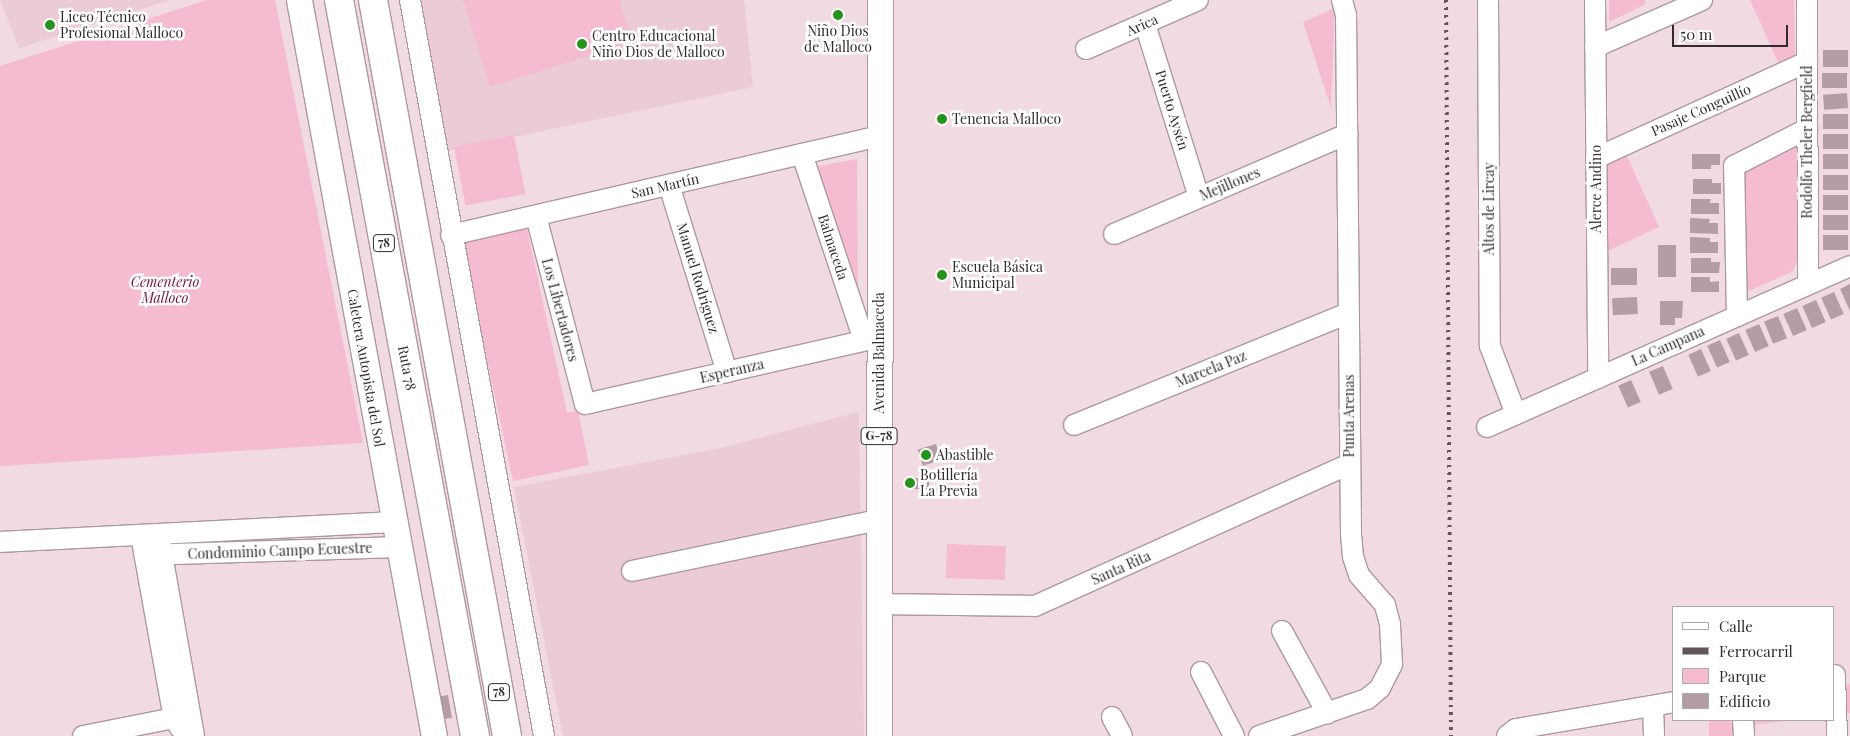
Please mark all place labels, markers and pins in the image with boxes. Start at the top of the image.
place label: Liceo Técnico Profesional Malloco [60,9,183,41]
marker: Niño Dios de Malloco [832,9,844,21]
marker: Liceo Técnico Profesional Malloco [44,19,56,31]
place label: Niño Dios de Malloco [804,23,872,56]
place label: Centro Educacional Niño Dios de Malloco [592,28,725,60]
marker: Centro Educacional Niño Dios de Malloco [576,38,588,50]
place label: Tenencia Malloco [952,111,1061,127]
marker: Tenencia Malloco [936,113,948,125]
place label: Escuela Básica Municipal [952,259,1043,292]
marker: Escuela Básica Municipal [936,269,948,281]
place label: Abastible [936,447,994,463]
marker: Abastible [920,449,932,461]
place label: Botillería La Previa [920,467,978,500]
marker: Botillería La Previa [904,477,916,489]

